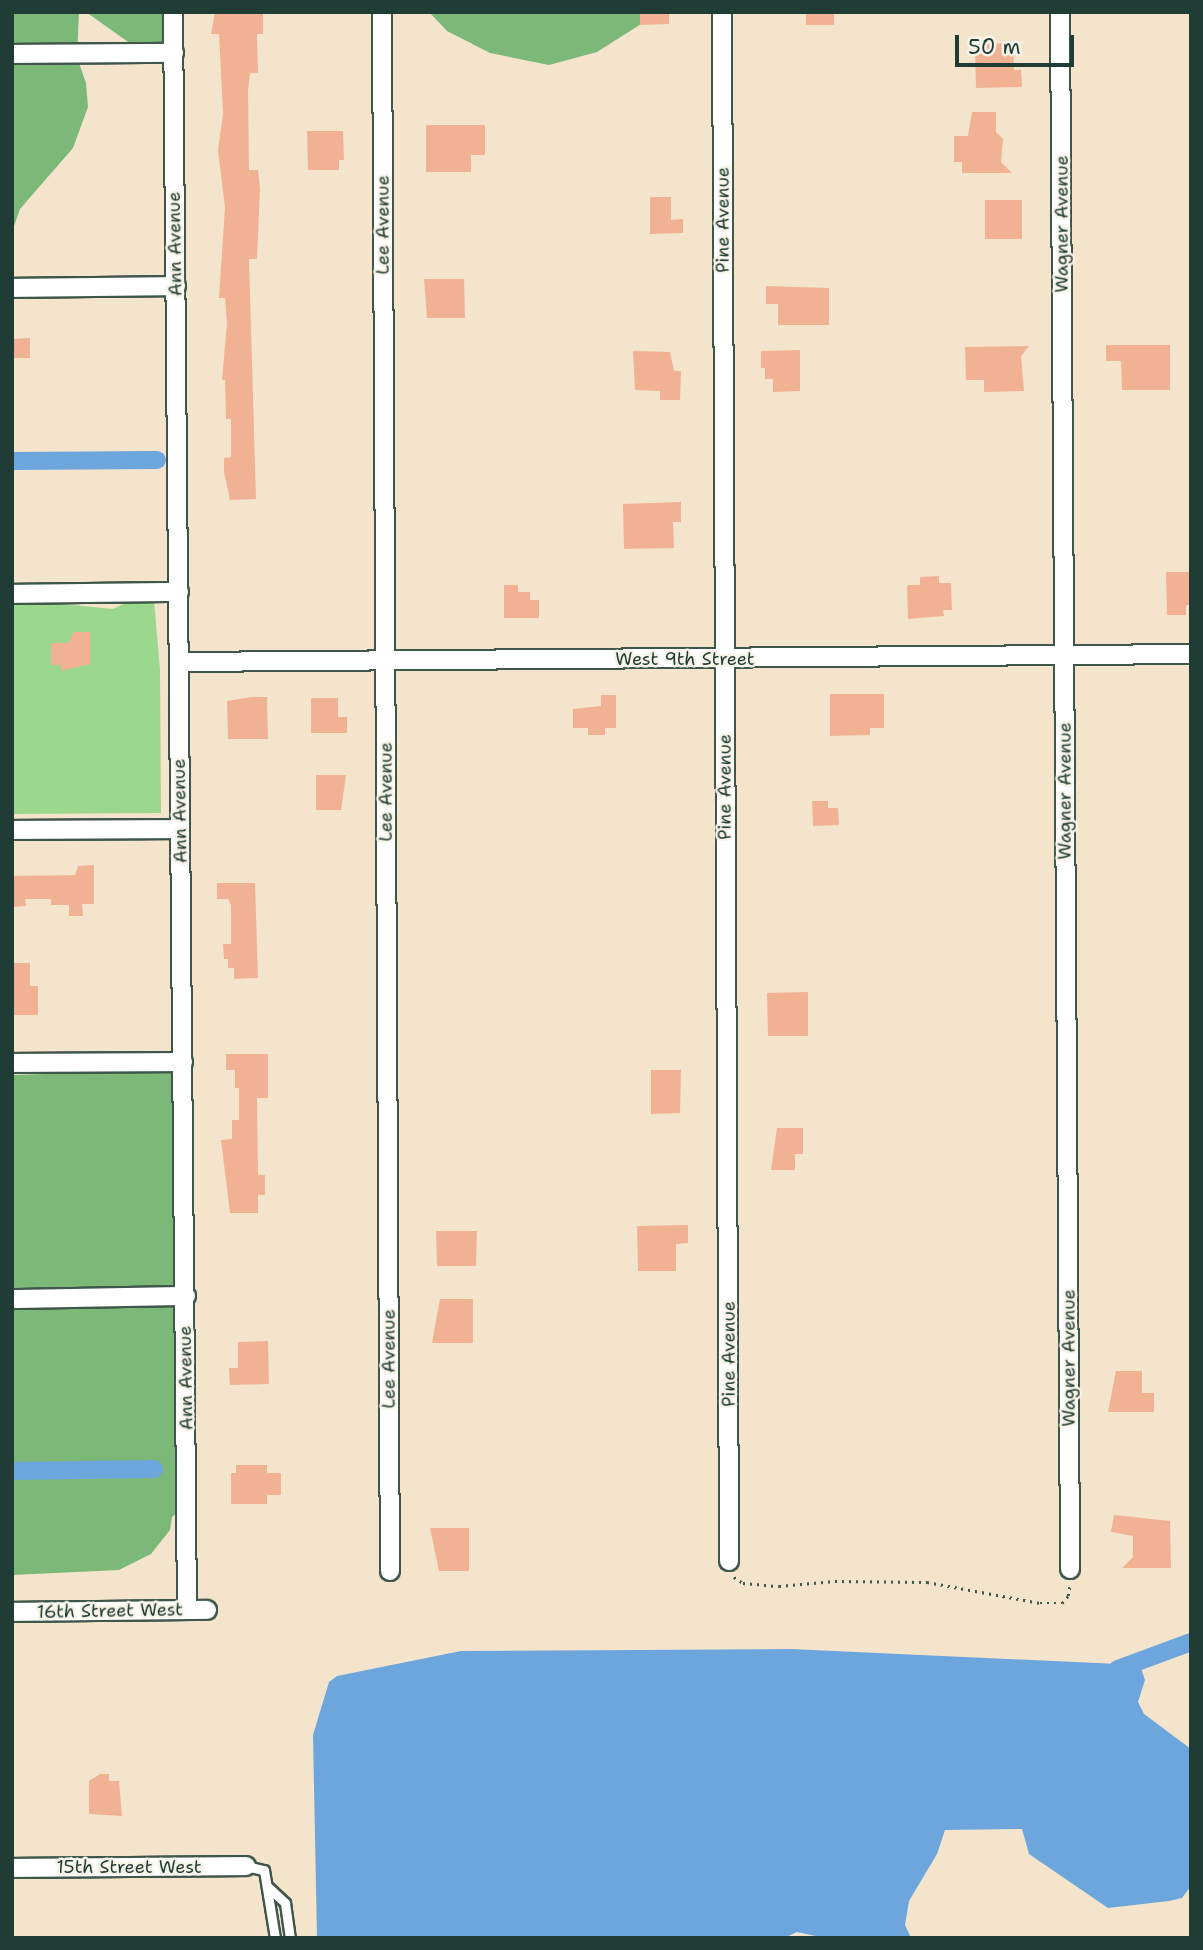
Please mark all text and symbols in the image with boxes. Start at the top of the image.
scale bar [958,21,1077,65]
text: 50 m [968,33,1021,61]
street label: Wagner Avenue [1051,155,1073,293]
street label: Pine Avenue [712,167,734,273]
street label: Lee Avenue [372,175,394,275]
street label: Ann Avenue [163,192,187,296]
street label: West 9th Street [615,648,755,670]
street label: Wagner Avenue [1054,722,1076,860]
street label: Pine Avenue [714,734,736,840]
street label: Lee Avenue [375,742,397,842]
street label: Ann Avenue [168,759,192,863]
street label: Wagner Avenue [1058,1289,1080,1427]
street label: Pine Avenue [718,1301,740,1407]
street label: Lee Avenue [378,1309,400,1409]
street label: Ann Avenue [174,1326,198,1430]
street label: 16th Street West [37,1599,183,1623]
street label: 15th Street West [56,1856,202,1878]

